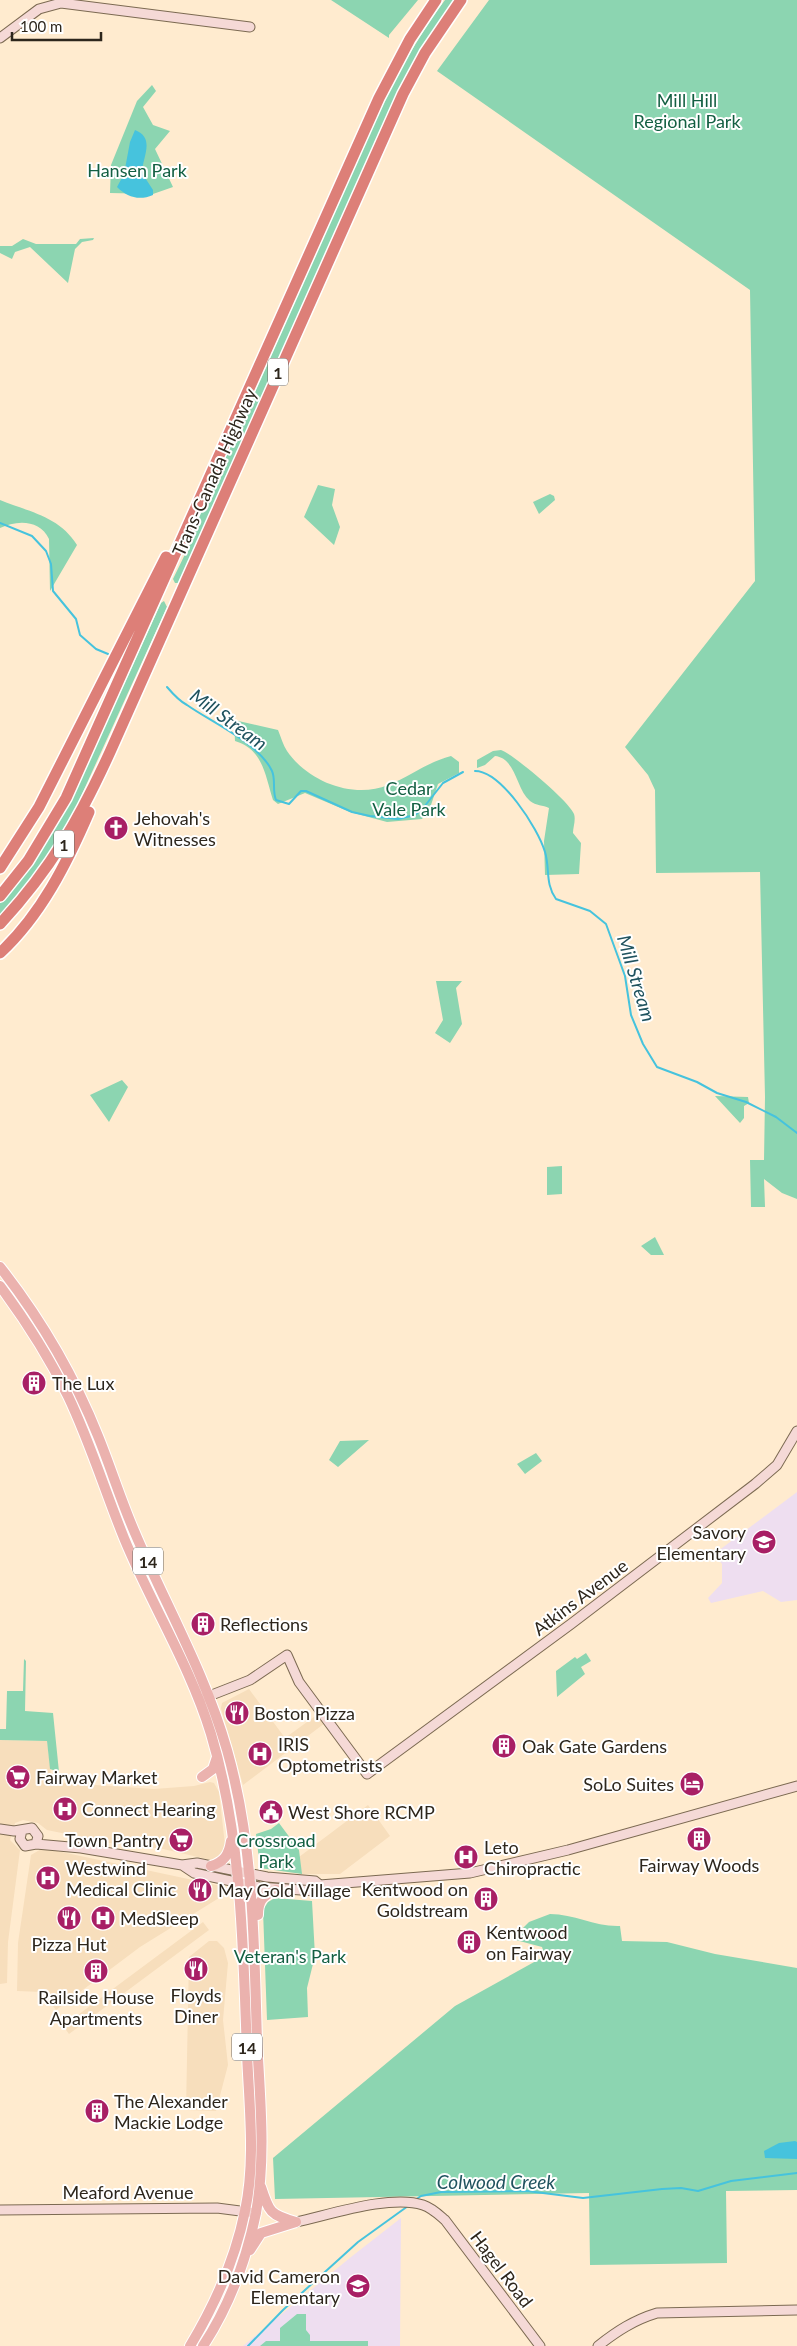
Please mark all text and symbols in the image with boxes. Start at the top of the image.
scale bar [12,10,101,42]
text: 100 m [20,17,62,35]
park label: Mill Hill Regional Park [633,89,741,132]
park label: Hansen Park [87,159,188,181]
road number: 1 [268,358,288,386]
street label: Trans-Canada Highway [167,384,261,559]
water label: Mill Stream [186,683,272,755]
park label: Cedar Vale Park [372,777,447,820]
place label: Jehovah's Witnesses [134,807,216,850]
church icon: Jehovah's Witnesses [103,815,129,841]
road number: 1 [54,831,74,858]
water label: Mill Stream [613,932,661,1024]
building icon: The Lux [21,1370,47,1396]
place label: The Lux [52,1372,114,1394]
place label: Savory Elementary [656,1521,747,1564]
school or university icon: Savory Elementary [751,1529,777,1555]
road number: 14 [133,1548,163,1574]
street label: Atkins Avenue [528,1554,632,1640]
building icon: Reflections [190,1611,216,1637]
place label: Reflections [220,1613,308,1635]
restaurant icon: Boston Pizza [224,1700,250,1726]
place label: Boston Pizza [254,1702,355,1724]
place label: IRIS Optometrists [278,1733,383,1776]
building icon: Oak Gate Gardens [491,1733,517,1759]
place label: Oak Gate Gardens [522,1735,667,1757]
hospital icon: IRIS Optometrists [247,1741,273,1767]
supermarket icon: Fairway Market [5,1764,31,1790]
place label: Fairway Market [36,1766,158,1788]
hotel icon: SoLo Suites [679,1771,705,1797]
place label: SoLo Suites [583,1773,674,1795]
hospital icon: Connect Hearing [52,1796,78,1822]
place label: Connect Hearing [82,1798,216,1820]
public building icon: West Shore RCMP [258,1799,284,1825]
place label: West Shore RCMP [288,1801,435,1823]
building icon: Fairway Woods [686,1826,712,1852]
supermarket icon: Town Pantry [168,1827,194,1853]
place label: Town Pantry [65,1829,165,1851]
park label: Crossroad Park [236,1829,316,1872]
place label: Leto Chiropractic [484,1836,581,1879]
hospital icon: Leto Chiropractic [453,1844,479,1870]
place label: Fairway Woods [639,1854,760,1876]
place label: Westwind Medical Clinic [66,1857,177,1900]
hospital icon: Westwind Medical Clinic [35,1865,61,1891]
restaurant icon: May Gold Village [187,1877,213,1903]
place label: Kentwood on Goldstream [362,1878,468,1921]
place label: May Gold Village [218,1879,351,1901]
building icon: Kentwood on Goldstream [473,1886,499,1912]
restaurant icon: Pizza Hut [56,1905,82,1931]
hospital icon: MedSleep [90,1905,116,1931]
place label: MedSleep [120,1907,199,1929]
place label: Kentwood on Fairway [486,1921,572,1964]
building icon: Kentwood on Fairway [456,1929,482,1955]
place label: Pizza Hut [32,1933,107,1955]
park label: Veteran's Park [234,1945,347,1967]
restaurant icon: Floyds Diner [183,1956,209,1982]
building icon: Railside House Apartments [83,1958,109,1984]
place label: Floyds Diner [170,1984,222,2027]
place label: Railside House Apartments [38,1986,154,2029]
road number: 14 [232,2034,262,2060]
place label: The Alexander Mackie Lodge [114,2090,228,2133]
building icon: The Alexander Mackie Lodge [84,2098,110,2124]
water label: Colwood Creek [437,2170,556,2193]
street label: Meaford Avenue [63,2181,193,2203]
street label: Hagel Road [466,2226,538,2312]
place label: David Cameron Elementary [218,2265,341,2308]
school or university icon: David Cameron Elementary [345,2273,371,2299]

